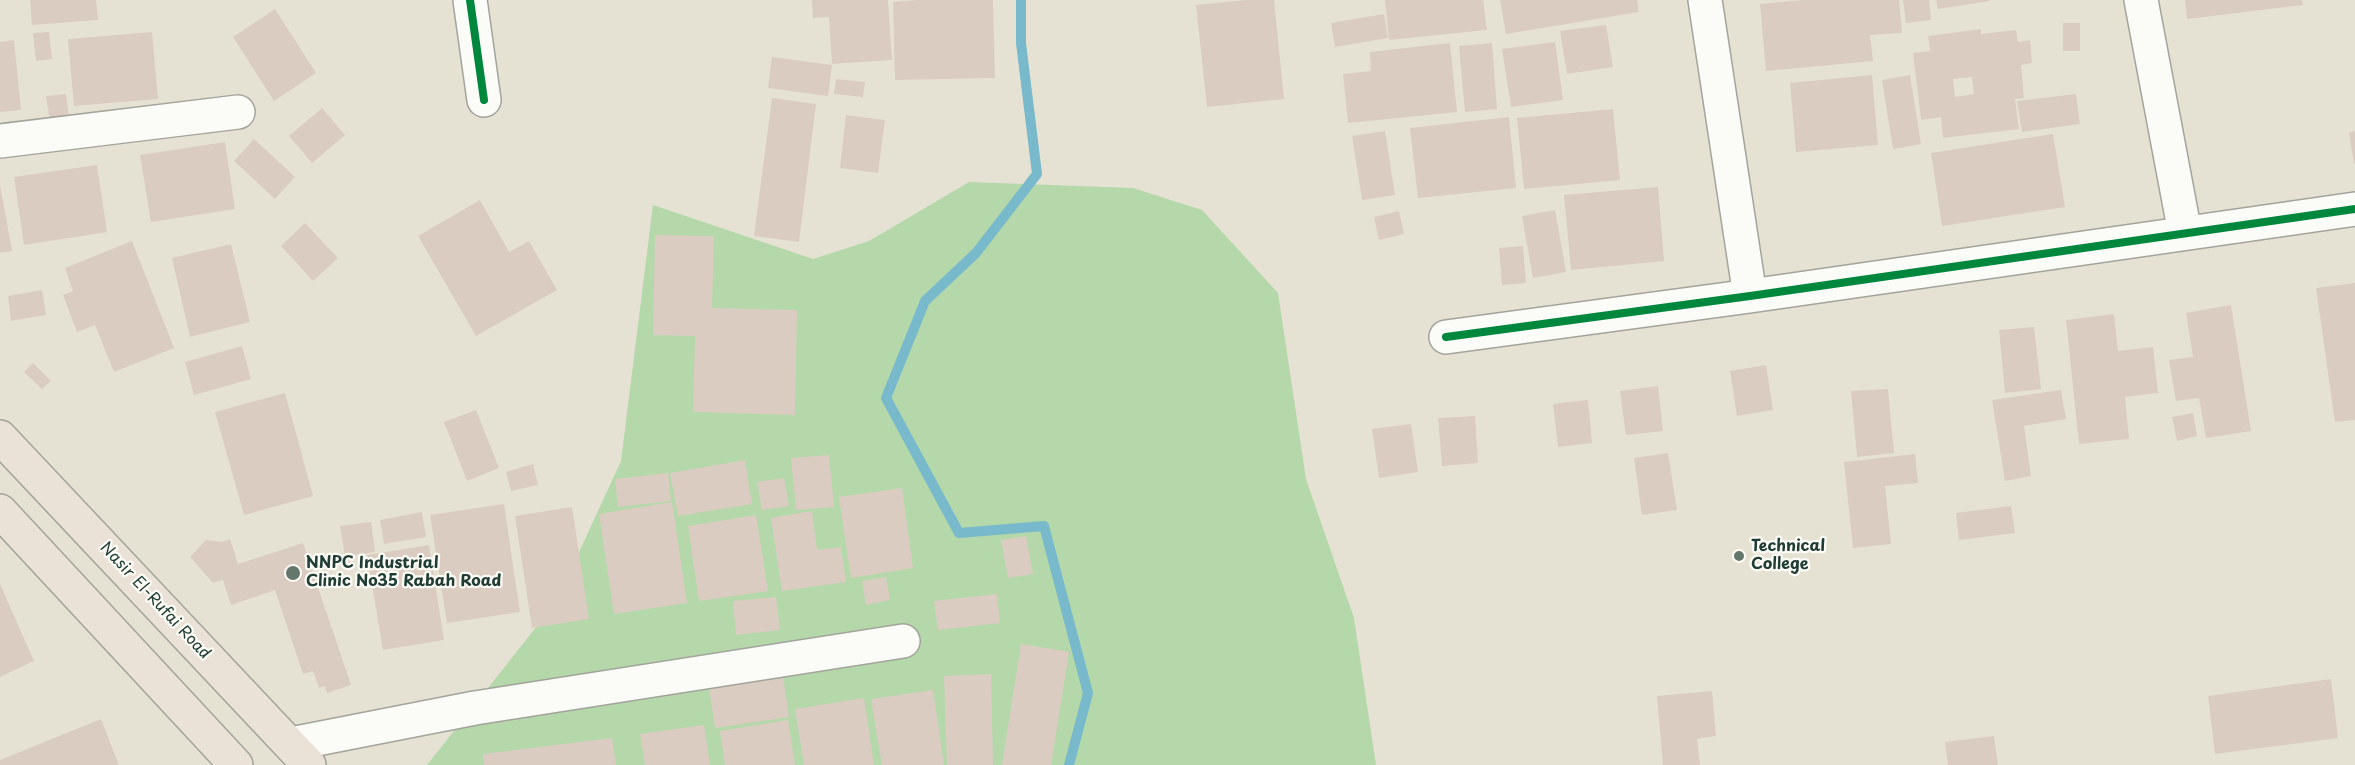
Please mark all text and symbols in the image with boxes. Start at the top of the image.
place label: Technical College [1751,537,1825,575]
street label: Nasir El-Rufai Road [96,539,214,663]
marker: Technical College [1732,549,1746,563]
place label: NNPC Industrial Clinic No35 Rabah Road [306,554,501,592]
marker: NNPC Industrial Clinic No35 Rabah Road [284,564,302,582]

